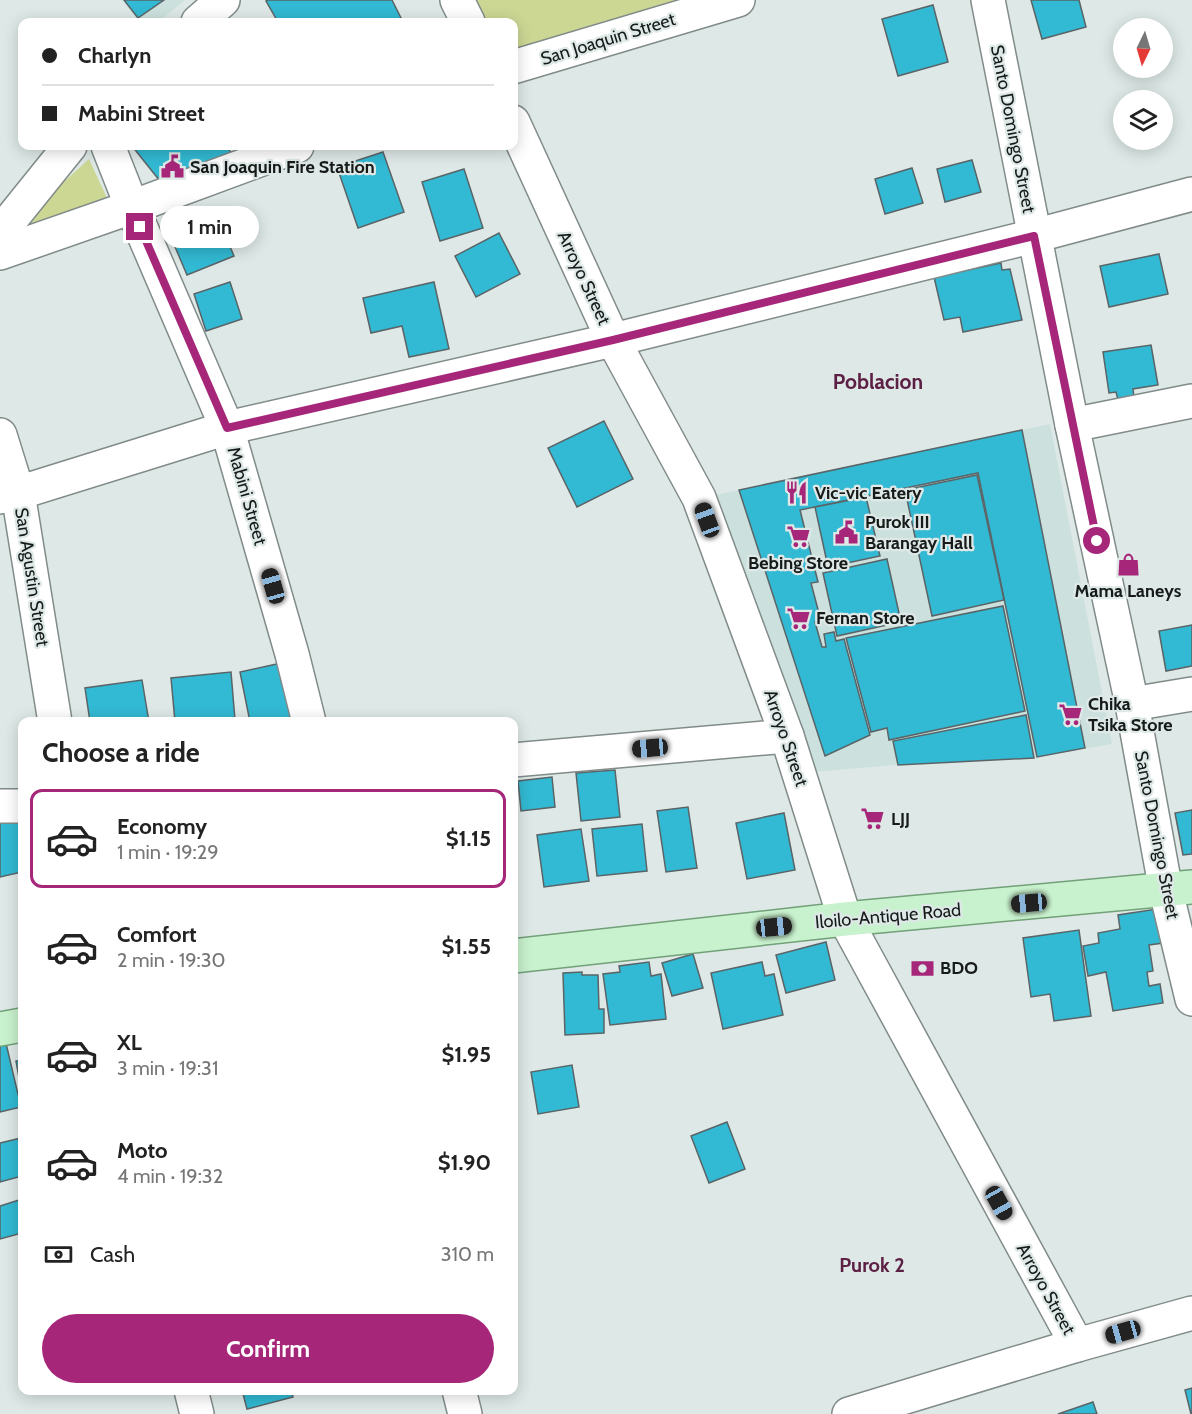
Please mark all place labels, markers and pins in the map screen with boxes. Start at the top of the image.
public building icon: San Joaquin Fire Station [159,154,185,180]
place label: San Joaquin Fire Station [190,156,375,178]
restaurant icon: Vic-vic Eatery [784,480,810,506]
place label: Vic-vic Eatery [815,482,922,504]
place label: Purok III Barangay Hall [865,511,973,554]
public building icon: Purok III Barangay Hall [834,519,860,545]
supermarket icon: Bebing Store [785,524,811,550]
place label: Bebing Store [748,552,848,574]
shop icon: Mama Laneys [1115,552,1141,578]
place label: Mama Laneys [1075,580,1182,602]
supermarket icon: Fernan Store [785,605,811,631]
place label: Fernan Store [816,607,915,629]
place label: Chika Tsika Store [1088,693,1173,736]
supermarket icon: Chika Tsika Store [1057,701,1083,727]
supermarket icon: LJJ [860,806,886,832]
place label: LJJ [891,808,910,830]
bank icon: BDO [909,955,935,981]
place label: BDO [940,957,978,979]

